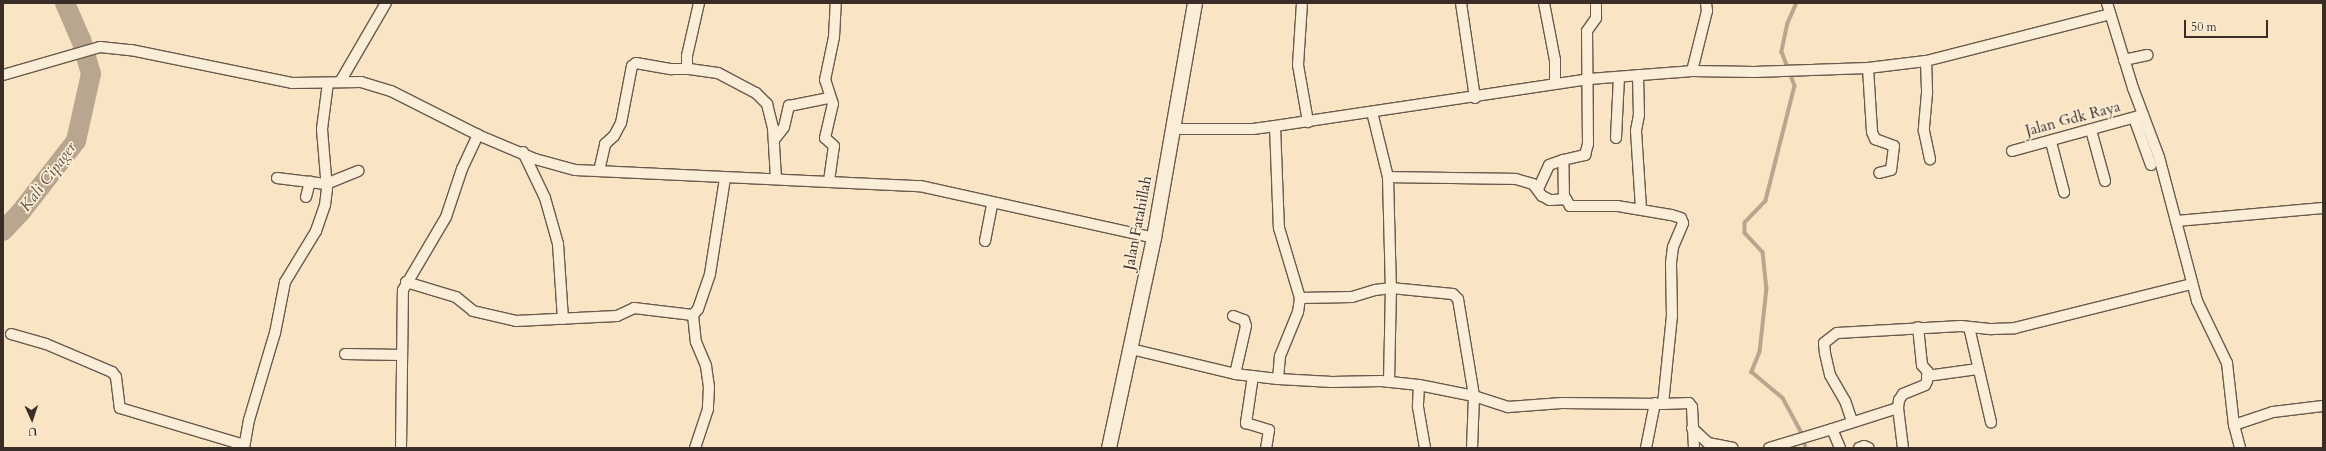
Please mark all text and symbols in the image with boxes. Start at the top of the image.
scale bar [2186,12,2270,38]
text: 50 m [2191,19,2217,35]
street label: Jalan Gdk Raya [2024,98,2122,140]
water label: Kali Cipager [16,139,80,215]
street label: Jalan Fatahillah [1120,174,1156,272]
north arrow [12,399,52,439]
text: U [28,424,38,439]

